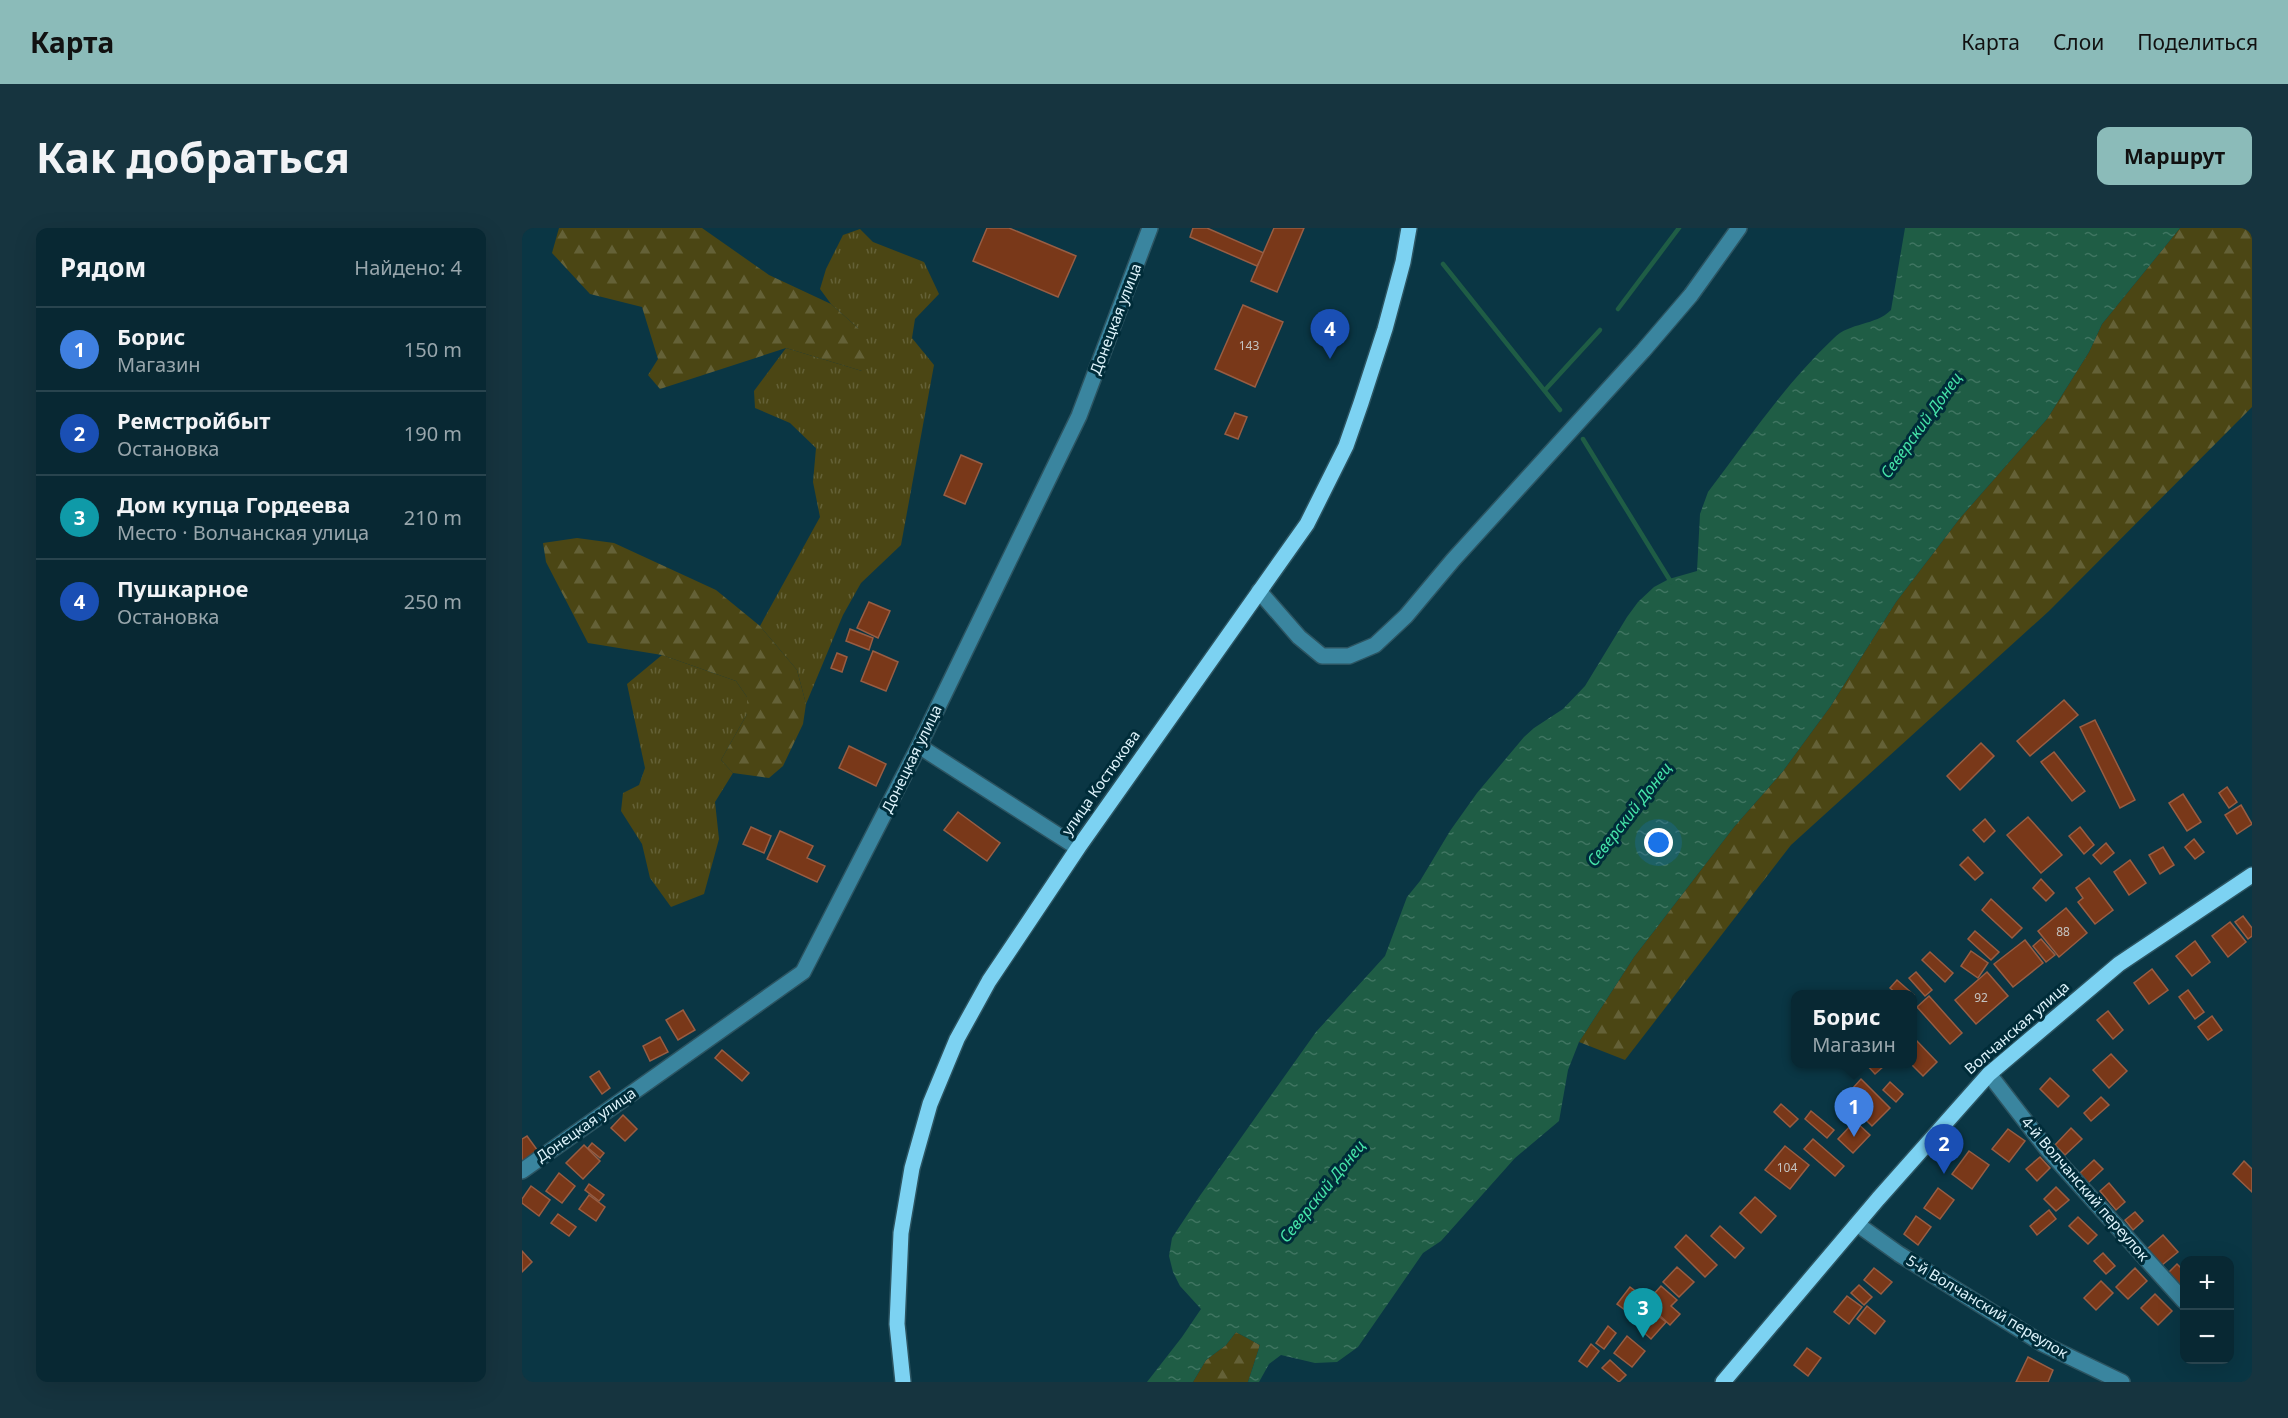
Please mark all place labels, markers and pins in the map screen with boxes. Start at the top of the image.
pin: 4 [1310,310,1350,359]
pin: 1 [1834,1088,1874,1137]
pin: 2 [1924,1124,1964,1174]
pin: 3 [1624,1288,1662,1338]

